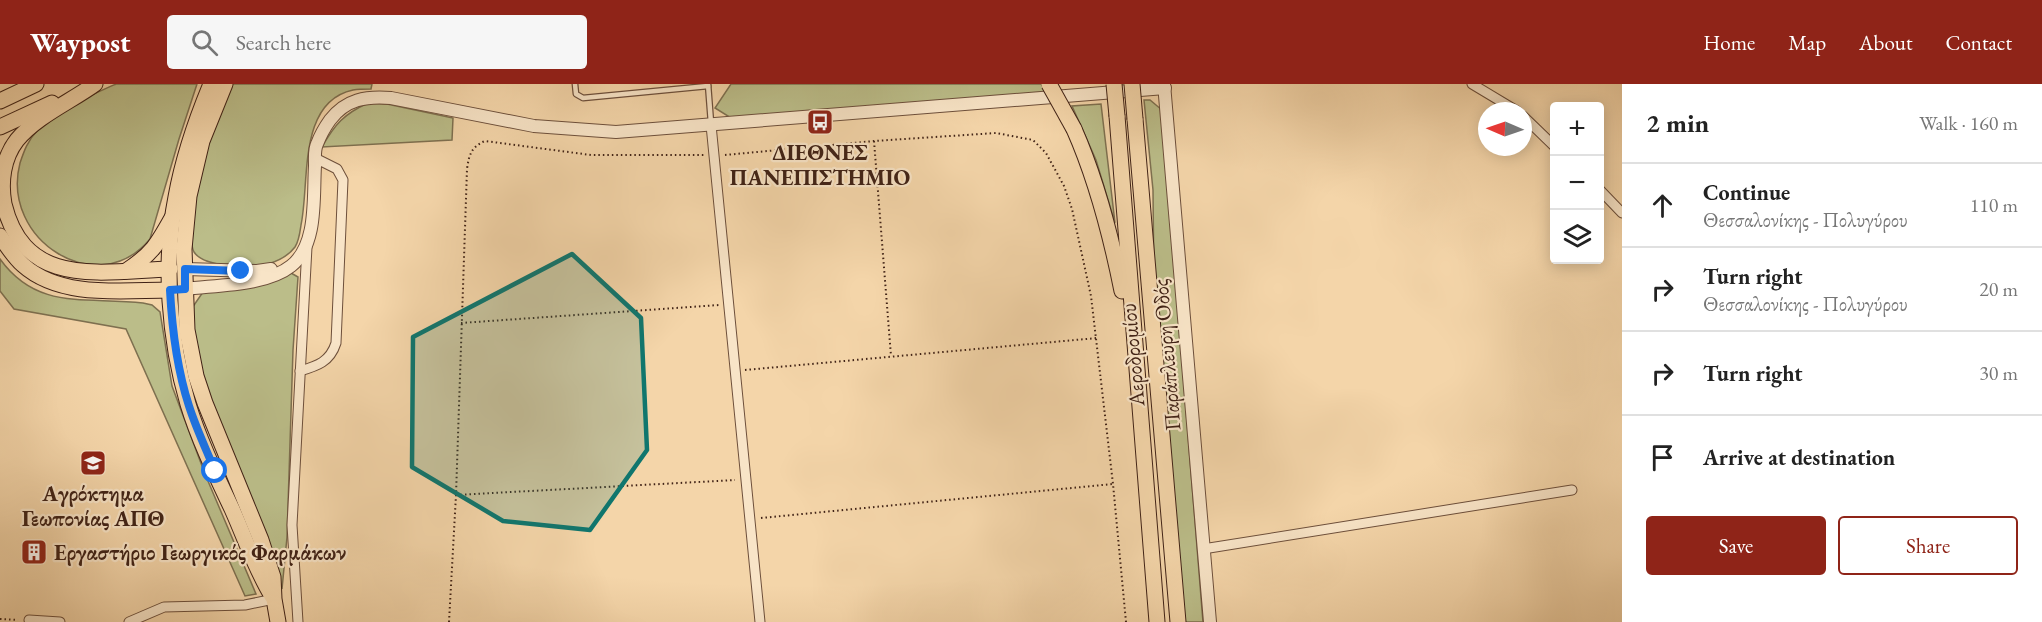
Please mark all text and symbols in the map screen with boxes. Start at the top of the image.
search box [167,15,587,69]
text: Waypost [30,24,131,60]
icon: search [188,26,221,59]
text: Search here [236,28,331,57]
text: Home [1703,29,1755,56]
text: Map [1788,29,1826,56]
text: About [1859,29,1912,56]
text: Contact [1945,29,2012,56]
north arrow [1478,102,1532,156]
map controls [1550,102,1604,264]
button: + [1550,102,1604,156]
text: 2 min [1646,106,1709,140]
bus stop icon: ΔΙΕΘΝΕΣ ΠΑΝΕΠΙΣΤΗΜΙΟ [805,107,835,137]
text: Walk · 160 m [1919,110,2018,136]
place label: ΔΙΕΘΝΕΣ ΠΑΝΕΠΙΣΤΗΜΙΟ [730,138,910,192]
button: − [1550,156,1604,210]
text: Continue [1703,178,1790,207]
icon: ahead [1646,189,1679,222]
text: 110 m [1970,192,2018,218]
text: Θεσσαλονίκης - Πολυγύρου [1703,207,1908,233]
button: layers [1550,210,1604,264]
route end [227,257,253,283]
text: Turn right [1703,262,1802,291]
icon: right [1646,273,1679,306]
text: 20 m [1979,276,2018,302]
street label: Παράπλευρη Οδός [1145,278,1188,432]
text: Θεσσαλονίκης - Πολυγύρου [1703,291,1908,317]
street label: Αεροδρομίου [1114,302,1152,409]
icon: right [1646,357,1679,390]
text: Turn right [1703,359,1802,388]
text: 30 m [1979,360,2018,386]
icon: arrive [1646,441,1679,474]
text: Arrive at destination [1703,443,1895,472]
school or university icon: Αγρόκτημα Γεωπονίας ΑΠΘ [78,448,108,478]
route start [201,457,227,483]
place label: Αγρόκτημα Γεωπονίας ΑΠΘ [22,479,165,533]
button: Save [1646,516,1826,575]
button: Share [1838,516,2018,575]
building icon: Εργαστήριο Γεωργικός Φαρμάκων [19,537,49,567]
place label: Εργαστήριο Γεωργικός Φαρμάκων [54,538,346,567]

